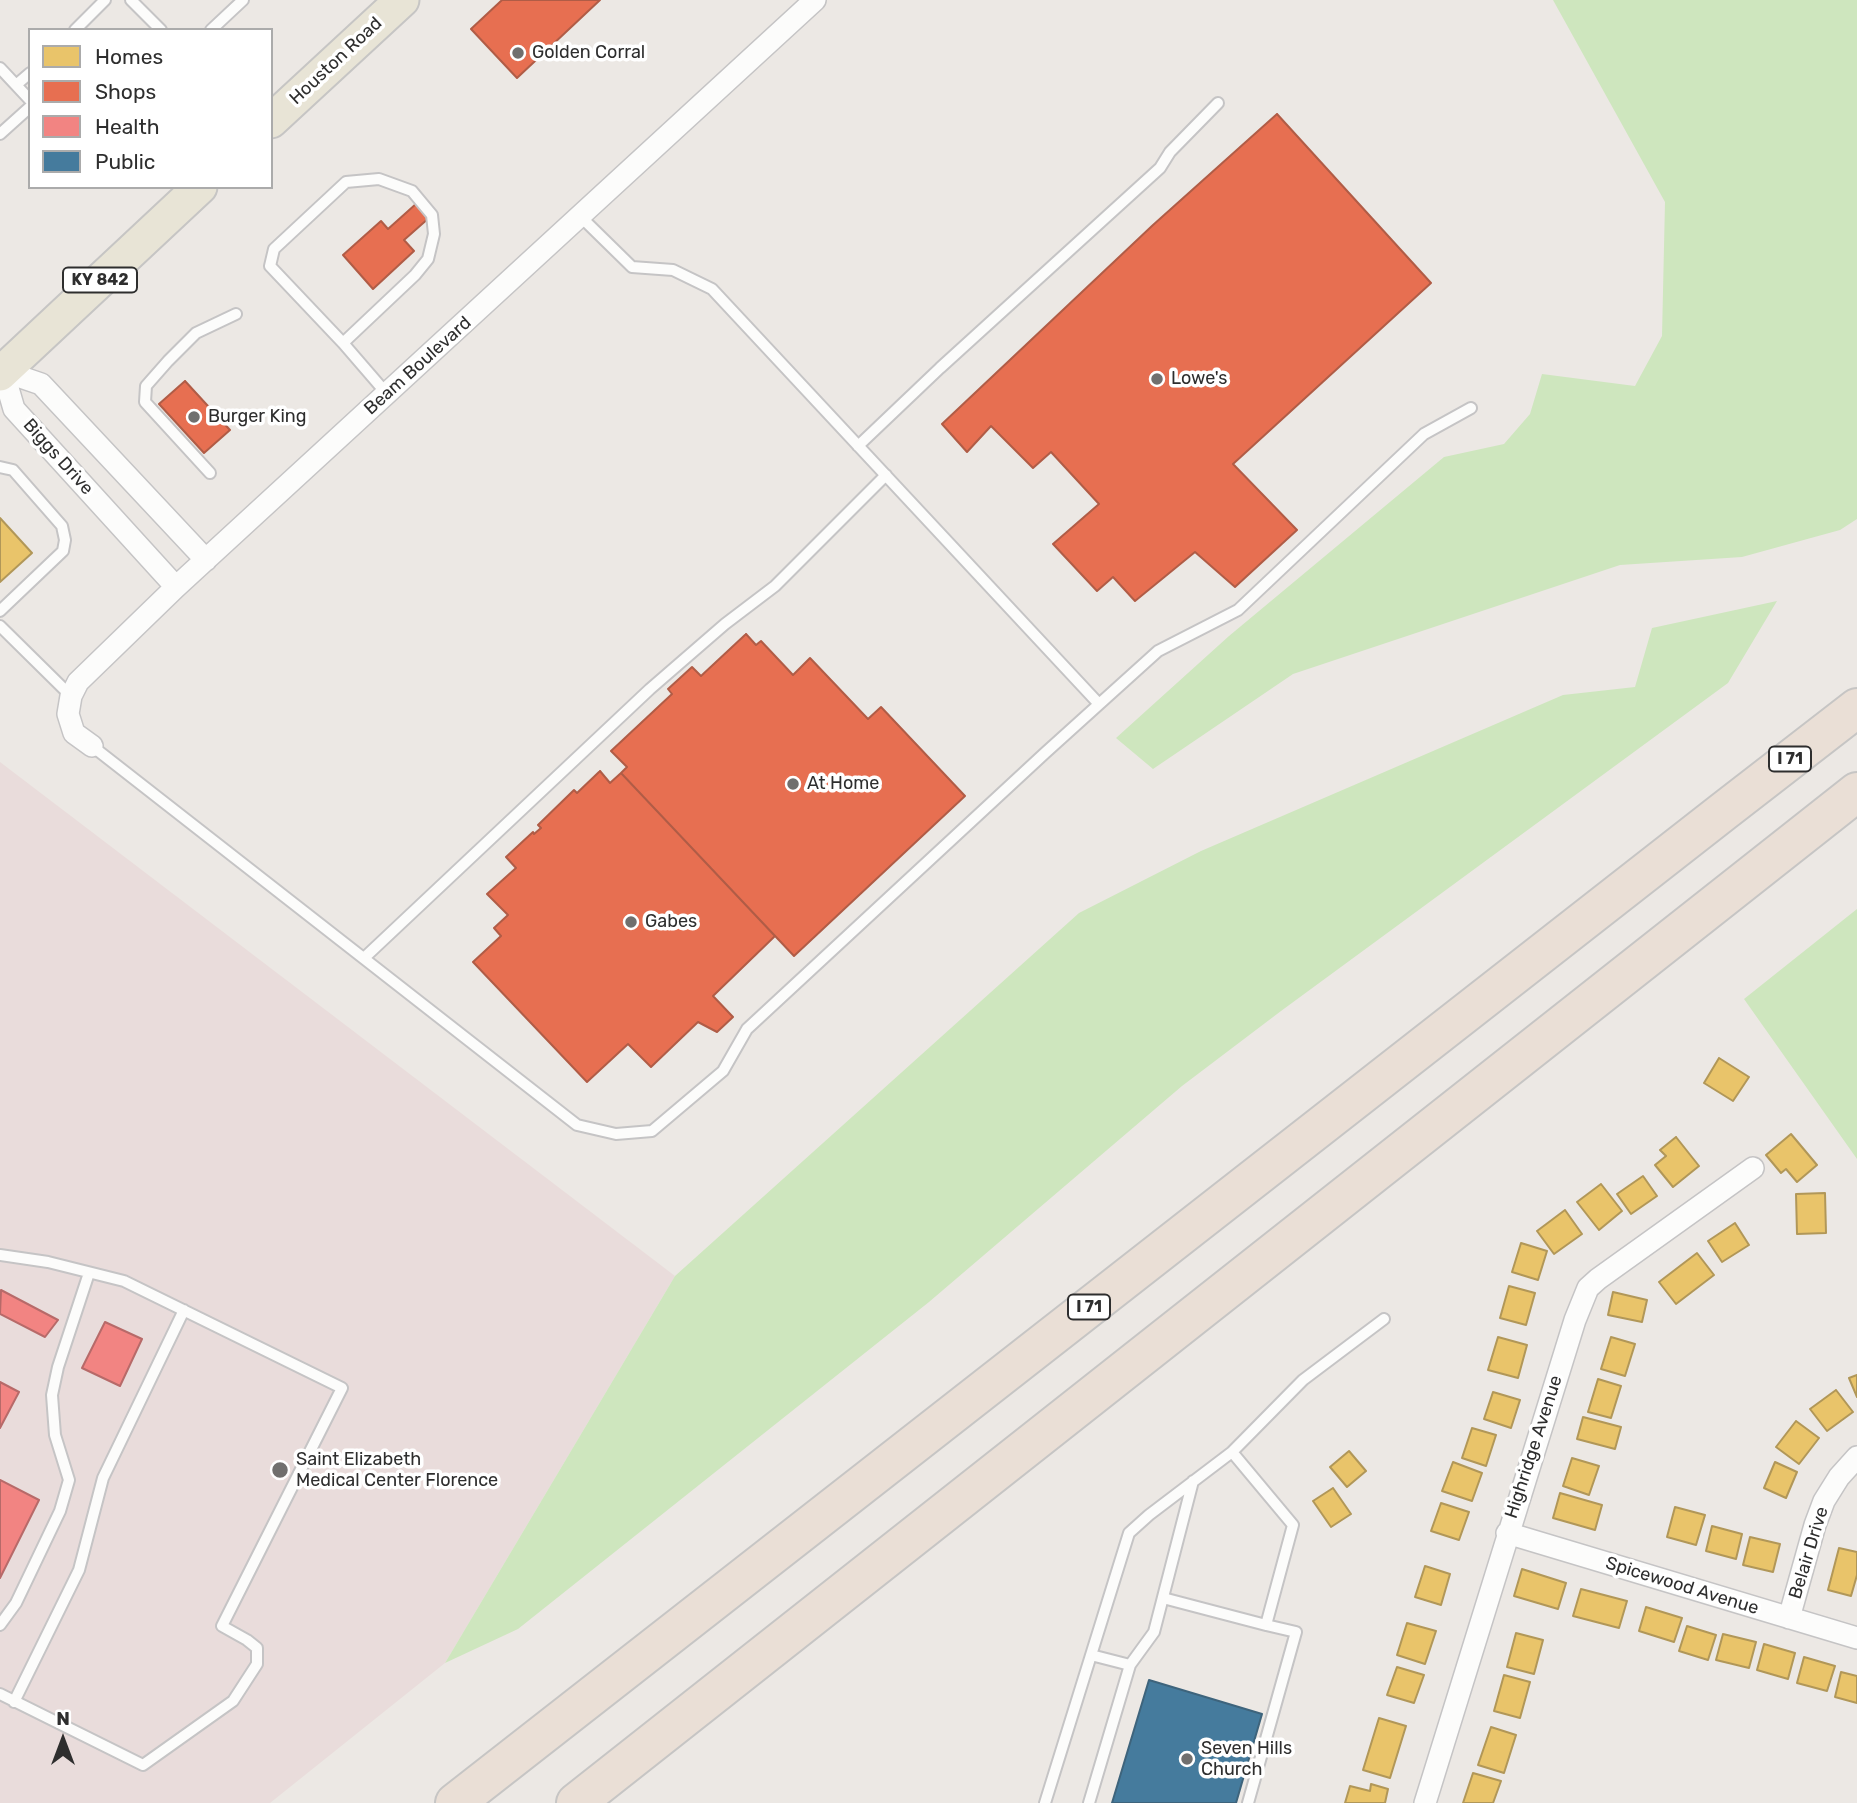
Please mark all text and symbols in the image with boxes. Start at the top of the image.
street label: Houston Road [285,13,387,109]
legend [28,28,273,189]
place label: Golden Corral [532,42,645,64]
text: Homes [95,44,163,69]
marker: Golden Corral [510,45,526,61]
text: Shops [95,79,156,104]
text: Health [95,114,159,139]
text: Public [95,149,155,174]
road number: KY 842 [63,268,137,292]
street label: Beam Boulevard [360,312,476,420]
place label: Lowe's [1171,368,1228,390]
marker: Lowe's [1149,371,1165,387]
place label: Burger King [208,406,306,428]
marker: Burger King [186,409,202,425]
street label: Biggs Drive [18,415,98,499]
road number: I 71 [1769,746,1811,772]
place label: At Home [807,773,879,795]
marker: At Home [785,776,801,792]
place label: Gabes [645,911,697,933]
marker: Gabes [623,914,639,930]
road number: I 71 [1068,1294,1110,1320]
street label: Highridge Avenue [1501,1373,1567,1521]
place label: Saint Elizabeth Medical Center Florence [296,1449,498,1492]
marker: Saint Elizabeth Medical Center Florence [270,1460,290,1480]
street label: Belair Drive [1785,1504,1833,1602]
street label: Spicewood Avenue [1603,1552,1761,1620]
north arrow [28,1705,98,1775]
text: N [56,1707,70,1730]
place label: Seven Hills Church [1201,1738,1292,1780]
marker: Seven Hills Church [1179,1751,1195,1767]

